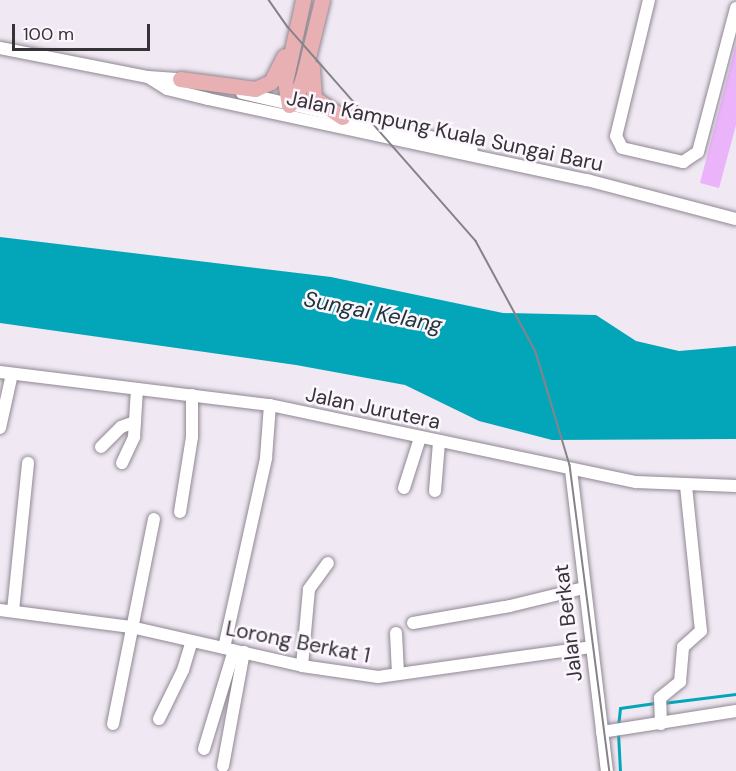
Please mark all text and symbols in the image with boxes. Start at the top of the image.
scale bar [15,12,153,50]
text: 100 m [23,22,74,46]
street label: Jalan Kampung Kuala Sungai Baru [284,85,606,177]
water label: Sungai Kelang [302,286,444,338]
street label: Jalan Jurutera [303,381,443,435]
street label: Jalan Berkat [548,563,588,683]
street label: Lorong Berkat 1 [224,616,372,668]

